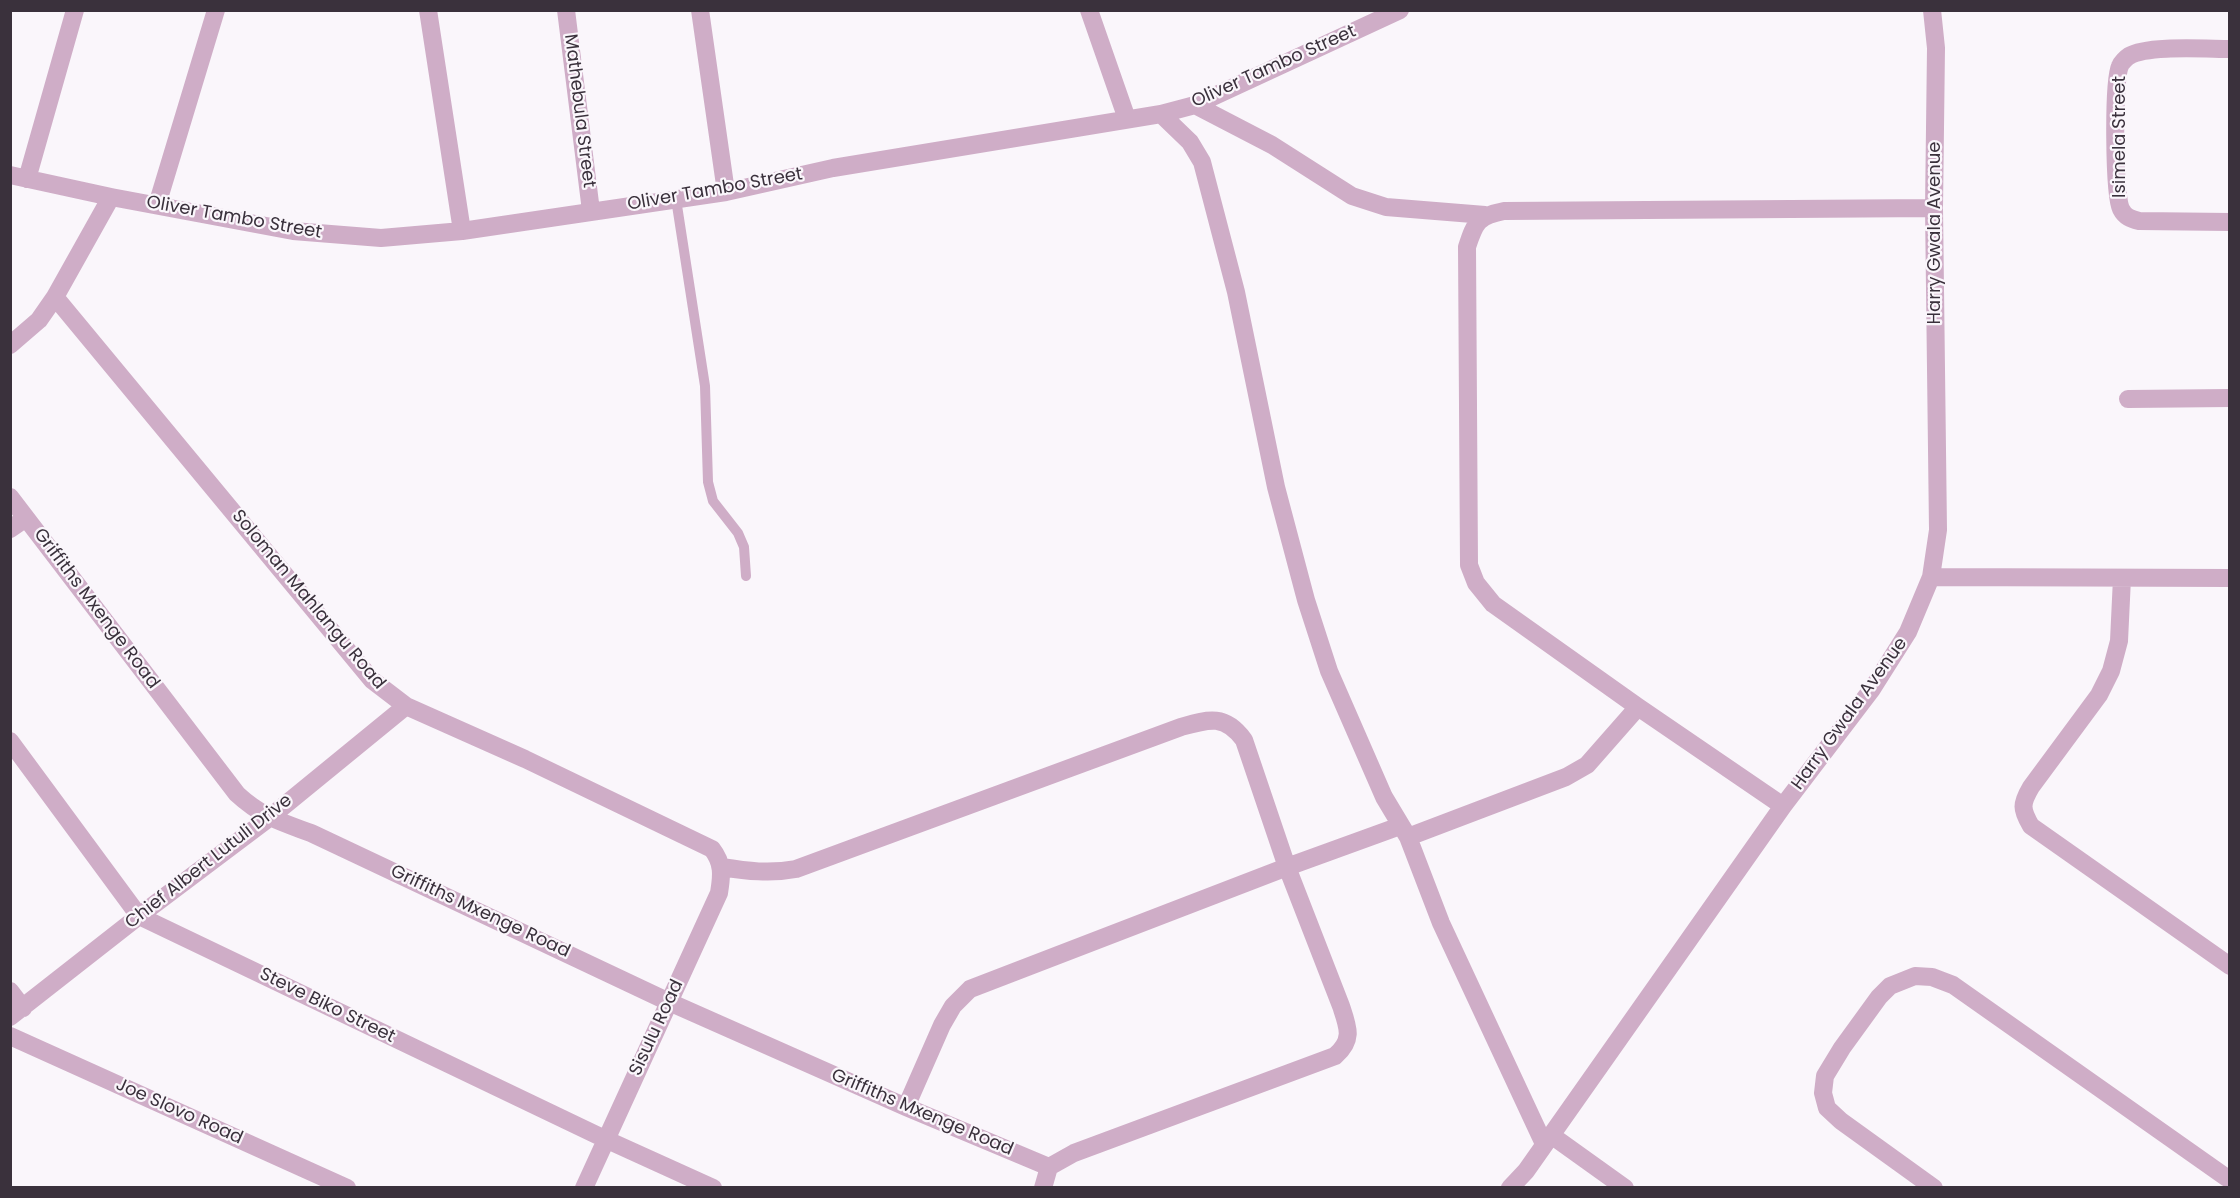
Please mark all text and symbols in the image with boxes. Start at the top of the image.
street label: Oliver Tambo Street [1189,21,1359,113]
street label: Mathebula Street [559,33,599,189]
street label: Isimela Street [2109,76,2131,198]
street label: Harry Gwala Avenue [1924,142,1946,324]
street label: Oliver Tambo Street [626,164,804,216]
street label: Oliver Tambo Street [145,192,323,244]
street label: Soloman Mahlangu Road [227,506,389,694]
street label: Griffiths Mxenge Road [29,524,163,694]
street label: Harry Gwala Avenue [1788,634,1912,794]
street label: Chief Albert Lutuli Drive [121,790,297,934]
street label: Griffiths Mxenge Road [387,861,573,963]
street label: Steve Biko Street [256,964,398,1048]
street label: Sisulu Road [625,977,689,1079]
street label: Griffiths Mxenge Road [828,1065,1016,1161]
street label: Joe Slovo Road [112,1074,246,1150]

